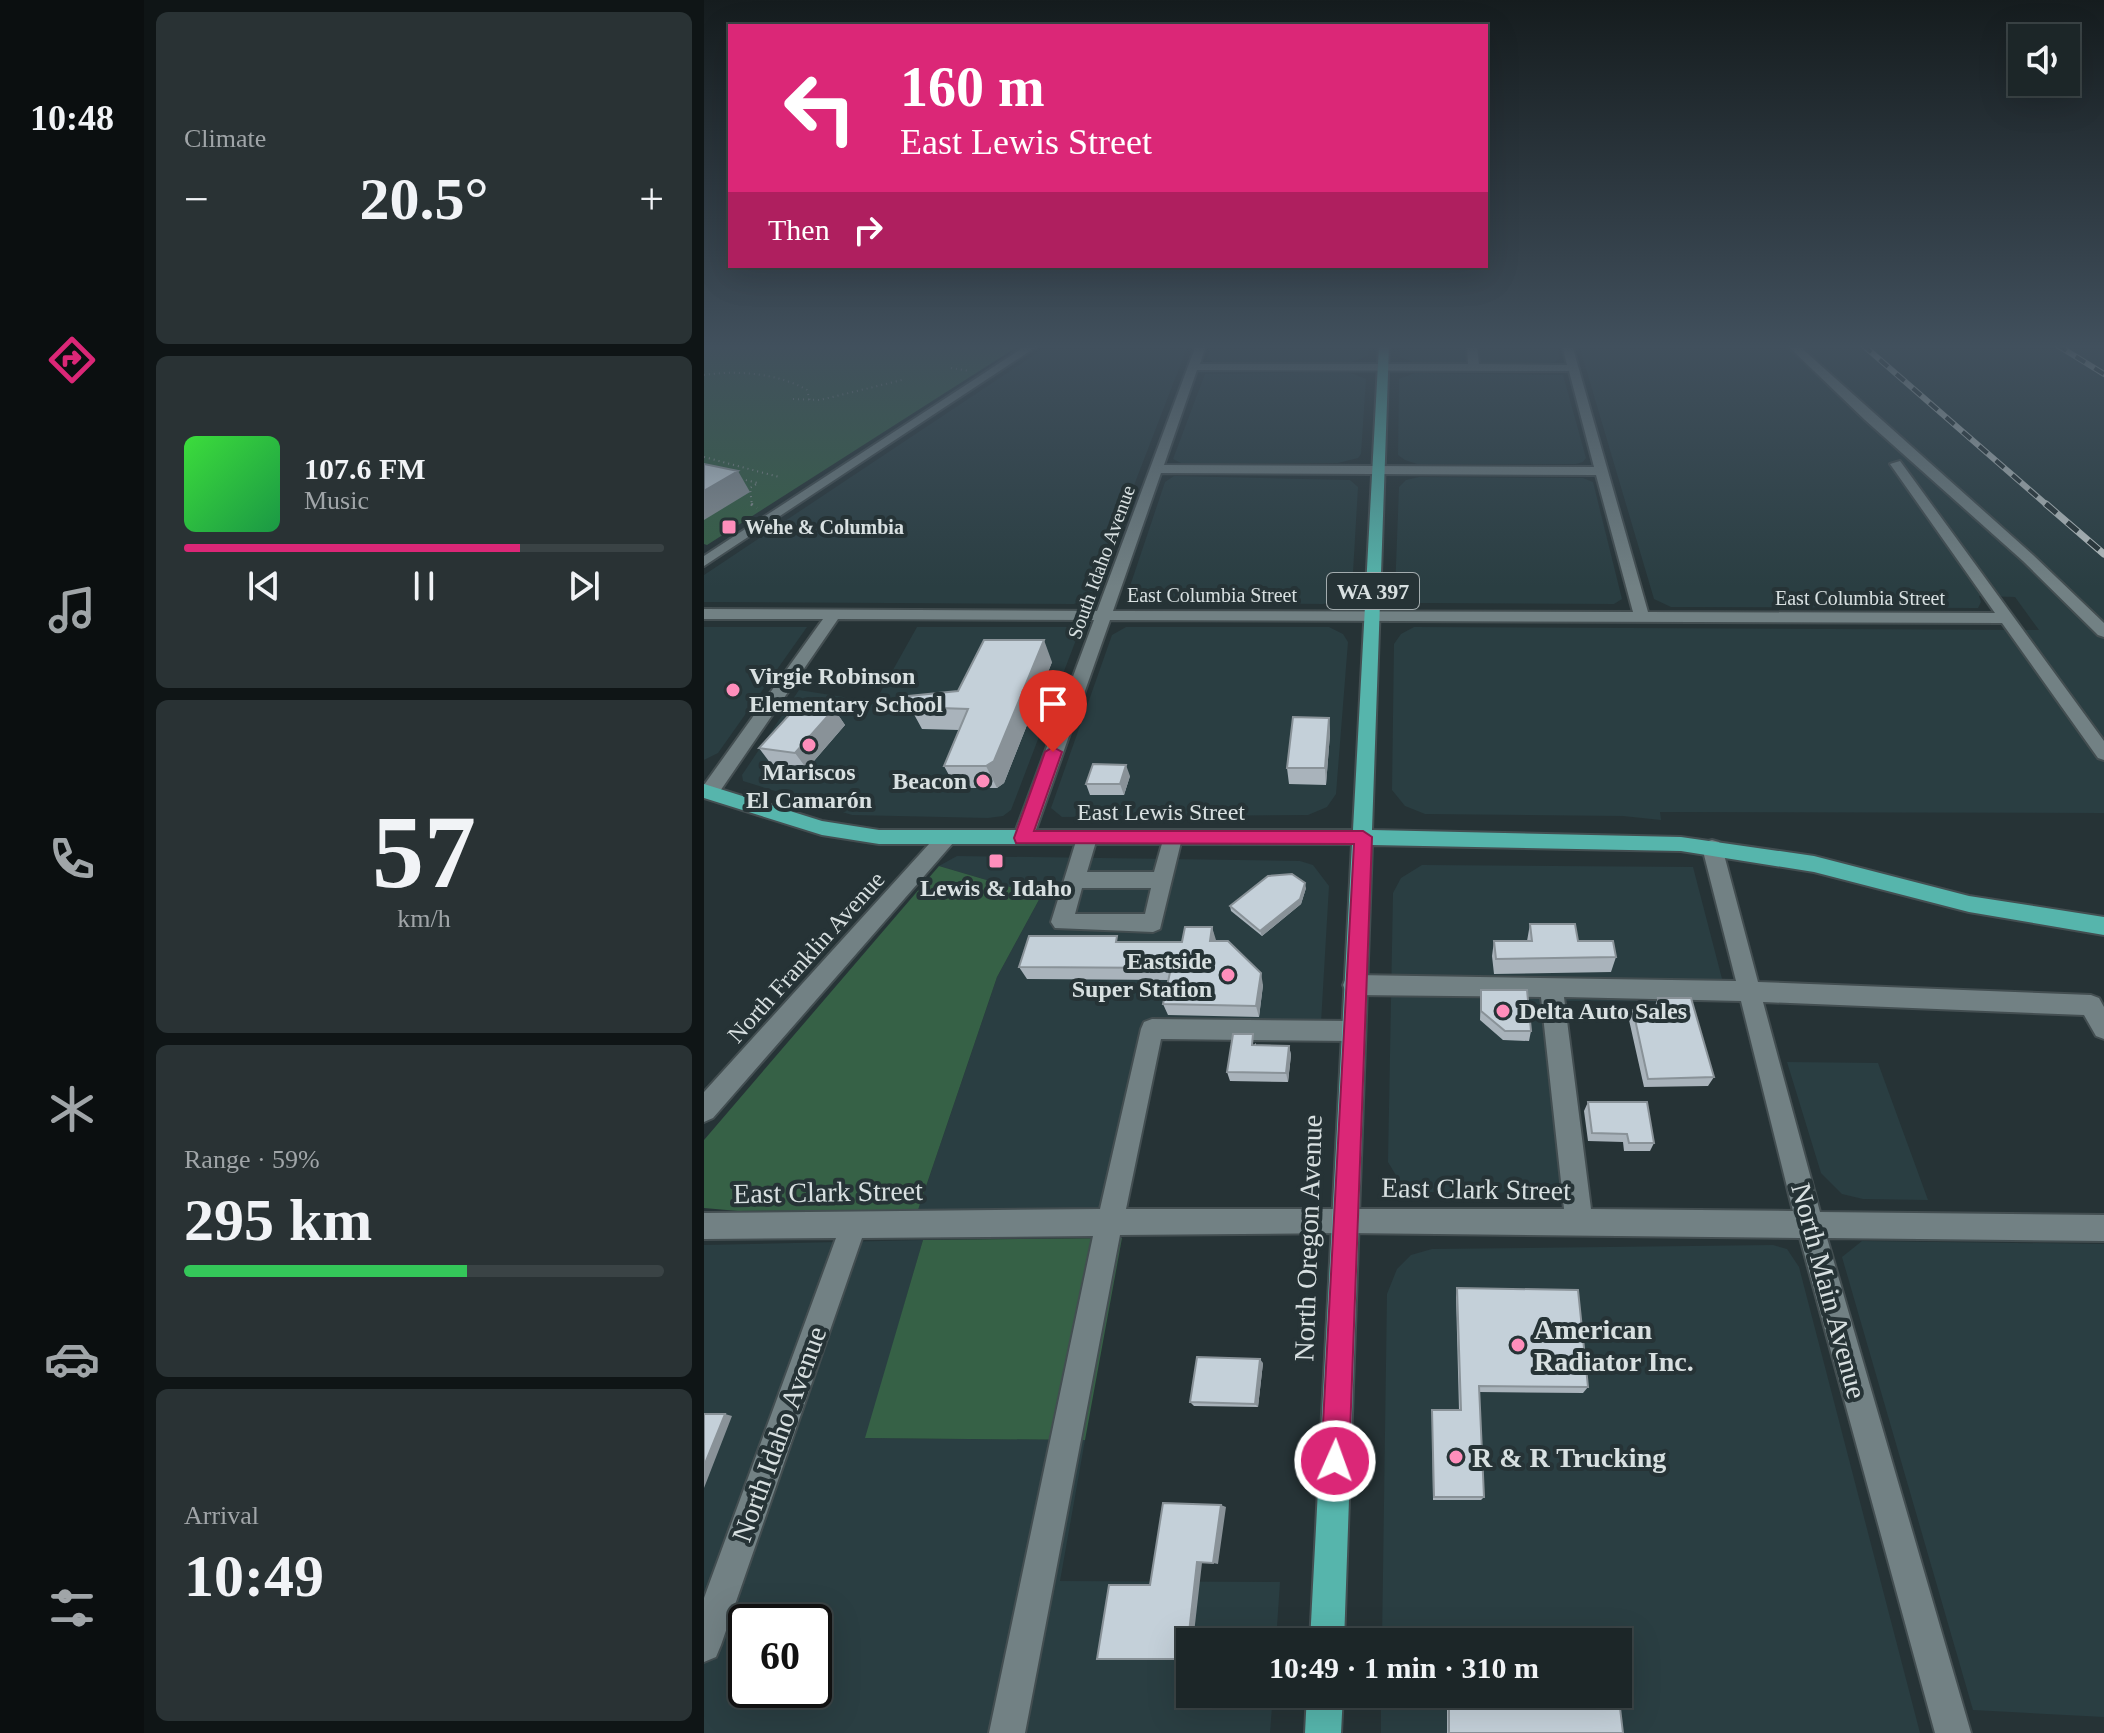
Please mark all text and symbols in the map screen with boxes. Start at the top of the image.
map controls [2008,24,2080,96]
button: sound [2008,24,2080,96]
icon: left [768,56,872,160]
text: 160 m [900,56,1045,118]
text: 10:48 [30,98,114,138]
text: East Lewis Street [900,122,1152,162]
text: Climate [184,124,266,153]
text: 20.5° [360,166,489,232]
text: − [184,175,209,224]
text: + [639,175,664,224]
icon: right [846,208,890,252]
text: Then [768,213,830,246]
icon: directions [44,332,100,388]
text: 107.6 FM [304,452,426,485]
street label: South Idaho Avenue [1063,482,1139,642]
text: Music [304,486,369,515]
place label: Wehe & Columbia [745,516,904,538]
marker: Wehe & Columbia [720,518,738,536]
icon: previous [242,564,286,608]
icon: pause [402,564,446,608]
icon: next [562,564,606,608]
road number: WA 397 [1327,573,1419,609]
icon: music [44,582,100,638]
street label: East Columbia Street [1127,584,1297,606]
street label: East Columbia Street [1775,587,1945,609]
place label: Virgie Robinson Elementary School [749,663,943,717]
pin [1019,670,1087,752]
marker: Virgie Robinson Elementary School [724,681,742,699]
icon: arrive [1031,682,1075,726]
marker: Mariscos El Camarón [800,736,818,754]
place label: Mariscos El Camarón [746,759,872,813]
place label: Beacon [892,768,967,794]
marker: Beacon [974,772,992,790]
text: 57 [372,794,476,909]
street label: East Lewis Street [1077,799,1245,825]
icon: phone [44,831,100,887]
marker: Lewis & Idaho [987,852,1005,870]
street label: North Franklin Avenue [722,866,890,1048]
place label: Lewis & Idaho [920,875,1072,901]
text: km/h [397,904,451,933]
place label: Eastside Super Station [1072,948,1212,1002]
marker: Eastside Super Station [1219,966,1237,984]
place label: Delta Auto Sales [1519,998,1687,1024]
marker: Delta Auto Sales [1494,1002,1512,1020]
icon: climate [44,1081,100,1137]
street label: North Oregon Avenue [1288,1114,1328,1362]
text: Range · 59% [184,1145,320,1174]
street label: East Clark Street [1381,1172,1571,1206]
street label: East Clark Street [733,1175,923,1209]
street label: North Main Avenue [1785,1180,1873,1402]
text: 295 km [184,1187,372,1253]
place label: American Radiator Inc. [1534,1314,1694,1377]
street label: North Idaho Avenue [726,1322,832,1546]
icon: car [44,1331,100,1387]
marker: American Radiator Inc. [1509,1336,1527,1354]
position arrow [1293,1419,1377,1503]
place label: R & R Trucking [1472,1442,1666,1473]
marker: R & R Trucking [1447,1448,1465,1466]
text: Arrival [184,1501,259,1530]
text: 10:49 [184,1543,324,1609]
icon: filters [44,1580,100,1636]
speed limit sign: 60 [728,1604,832,1708]
text: 10:49 · 1 min · 310 m [1269,1651,1539,1684]

